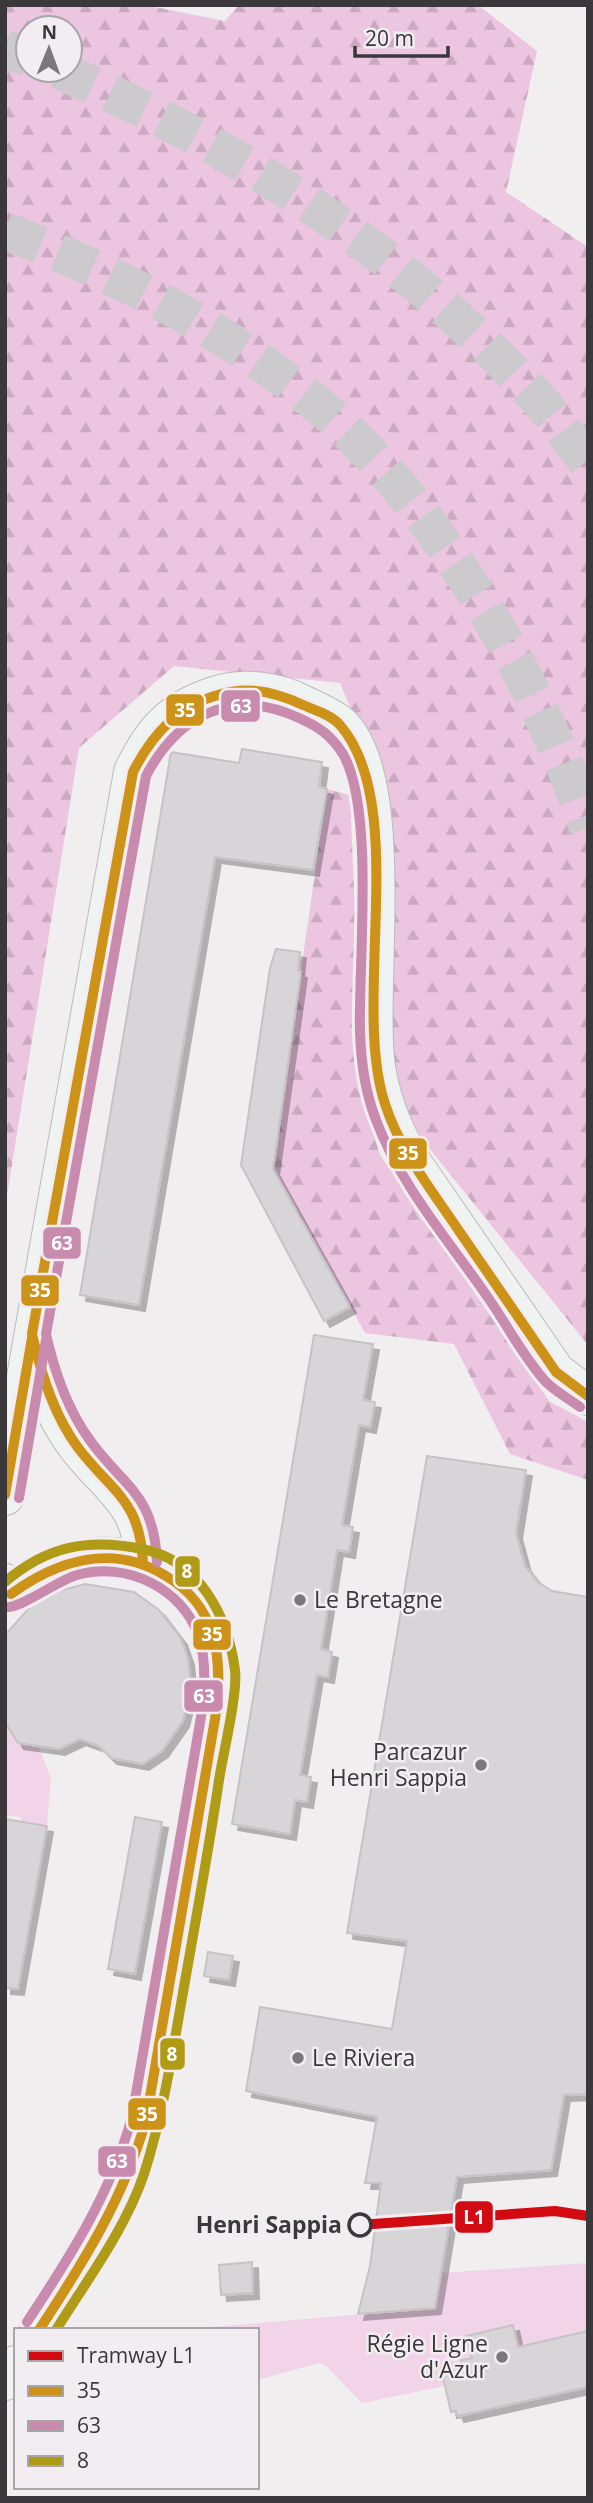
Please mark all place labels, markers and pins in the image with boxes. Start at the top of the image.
place label: Le Bretagne [314,1583,443,1615]
marker: Le Bretagne [292,1592,308,1608]
place label: Parcazur Henri Sappia [330,1735,468,1793]
marker: Parcazur Henri Sappia [473,1757,489,1773]
place label: Le Riviera [312,2041,415,2073]
marker: Le Riviera [290,2050,306,2066]
place label: Henri Sappia [196,2208,342,2240]
marker: Henri Sappia [348,2213,372,2237]
place label: Régie Ligne d'Azur [366,2327,489,2385]
marker: Régie Ligne d'Azur [494,2349,510,2365]

